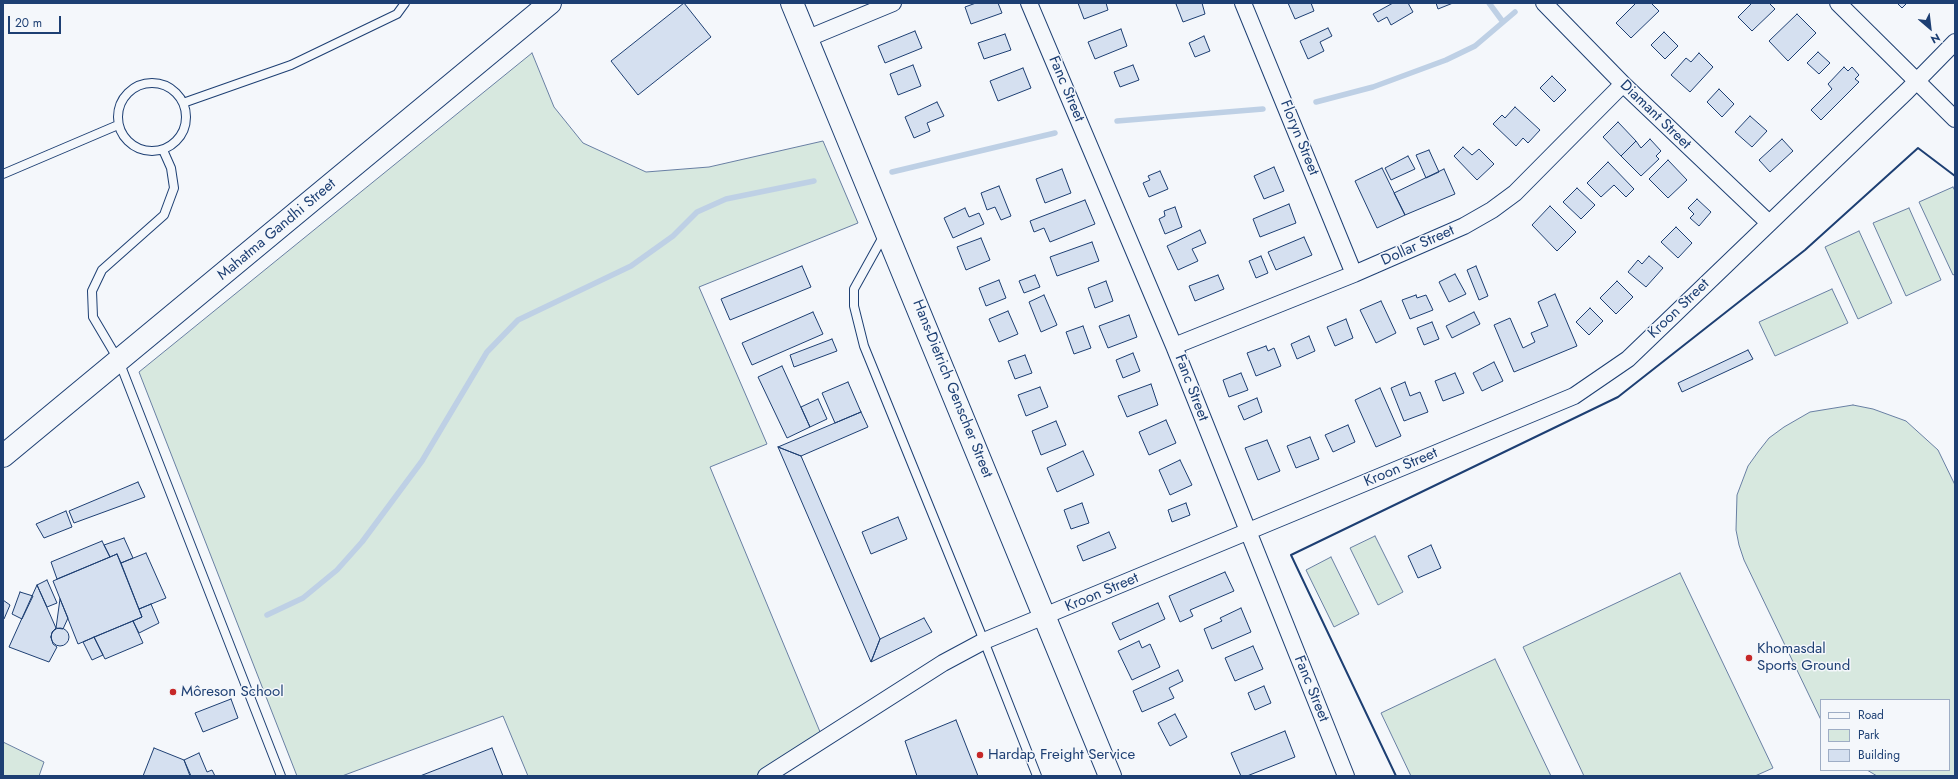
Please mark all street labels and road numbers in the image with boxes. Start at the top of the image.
street label: Fanc Street [1044,53,1088,125]
street label: Diamant Street [1616,77,1694,153]
street label: Floryn Street [1276,98,1322,178]
street label: Mahatma Gandhi Street [214,175,340,285]
street label: Dollar Street [1379,222,1457,270]
street label: Kroon Street [1645,275,1713,343]
street label: Hans-Dietrich Genscher Street [908,297,996,481]
street label: Fanc Street [1170,352,1212,424]
street label: Kroon Street [1362,444,1440,492]
street label: Kroon Street [1063,569,1141,617]
street label: Fanc Street [1290,653,1332,725]

